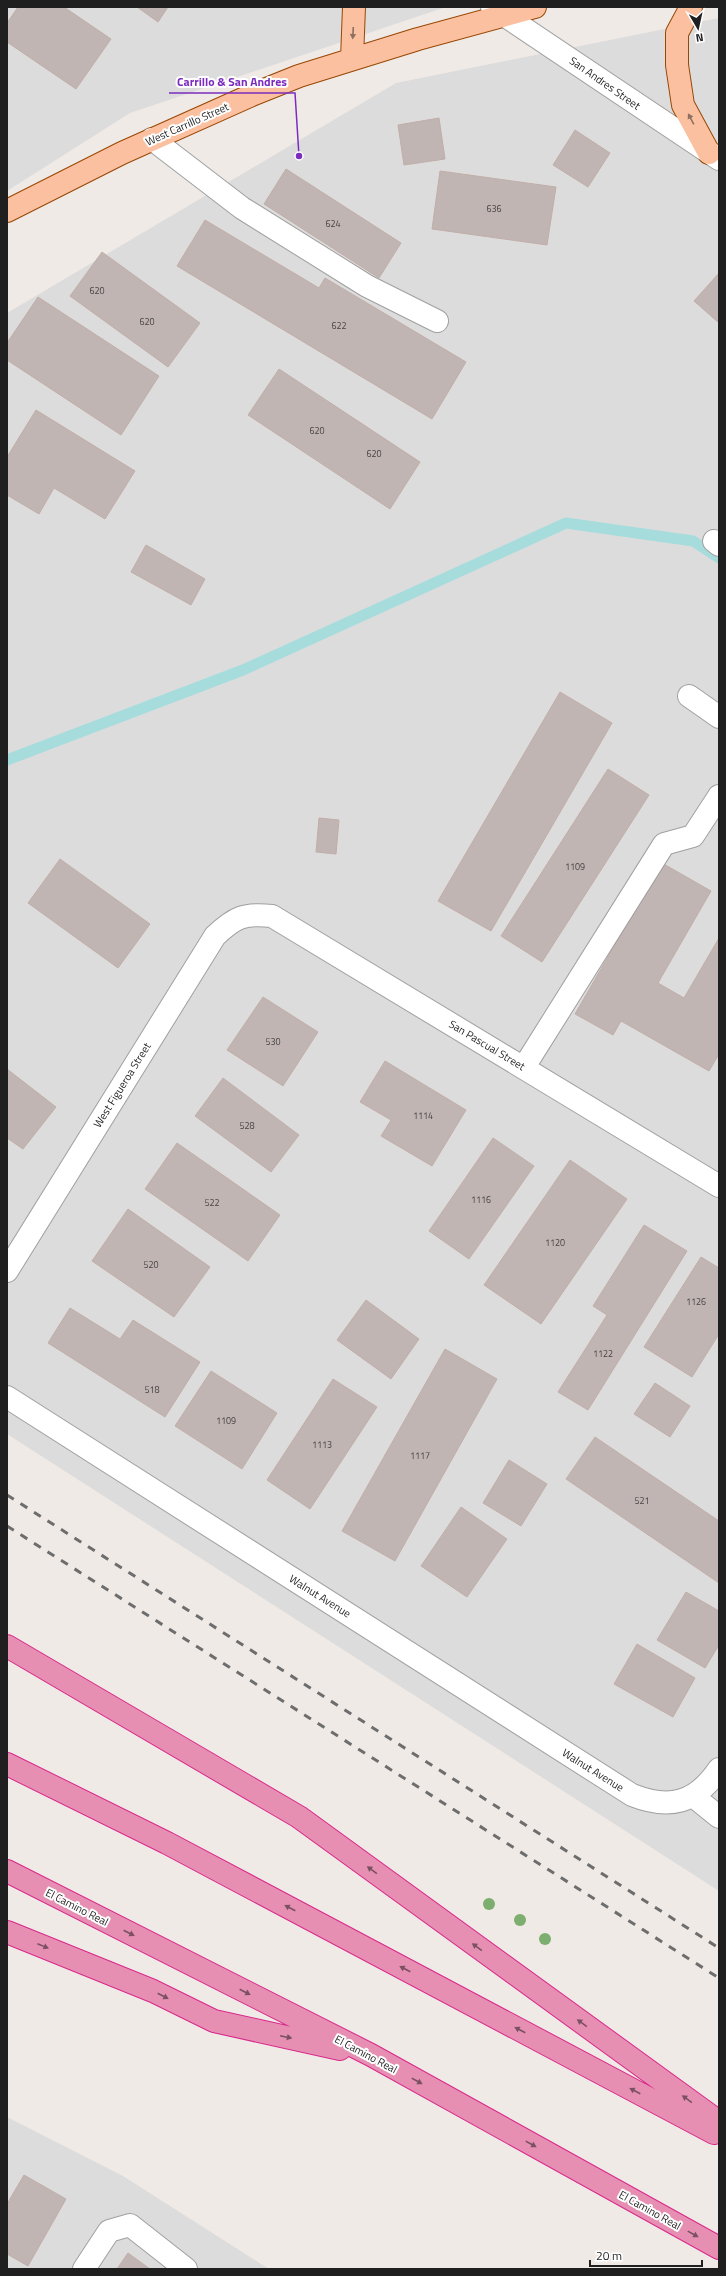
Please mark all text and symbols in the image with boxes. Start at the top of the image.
north arrow [678,8,718,48]
one-way arrow [350,27,357,39]
text: N [695,29,705,46]
street label: San Andres Street [566,53,644,113]
callout: Carrillo & San Andres [169,69,295,93]
text: Carrillo & San Andres [177,72,287,91]
street label: West Carrillo Street [143,98,231,150]
one-way arrow [688,113,694,125]
house number: 636 [486,202,502,215]
house number: 624 [325,217,341,230]
house number: 620 [89,284,105,297]
house number: 620 [139,315,155,328]
house number: 622 [331,319,347,332]
house number: 620 [309,424,325,437]
house number: 620 [366,447,382,460]
house number: 1109 [565,860,585,873]
street label: San Pascual Street [446,1016,528,1074]
house number: 530 [265,1035,281,1048]
street label: West Figueroa Street [89,1039,155,1131]
house number: 1114 [413,1109,433,1122]
house number: 528 [239,1119,255,1132]
house number: 1116 [471,1193,491,1206]
house number: 522 [204,1196,220,1209]
house number: 1120 [545,1236,565,1249]
house number: 520 [143,1258,159,1271]
house number: 1126 [686,1295,706,1308]
house number: 1122 [593,1347,613,1360]
house number: 518 [144,1383,160,1396]
house number: 1109 [216,1414,236,1427]
house number: 1113 [312,1438,332,1451]
house number: 1117 [410,1449,430,1462]
house number: 521 [634,1494,650,1507]
street label: Walnut Avenue [286,1571,354,1622]
street label: Walnut Avenue [559,1745,627,1796]
one-way arrow [366,1866,377,1874]
street label: El Camino Real [43,1884,111,1930]
one-way arrow [285,1905,296,1911]
one-way arrow [123,1930,135,1936]
one-way arrow [472,1943,482,1951]
one-way arrow [38,1944,50,1950]
one-way arrow [399,1966,411,1972]
one-way arrow [239,1989,251,1995]
one-way arrow [158,1993,169,1999]
one-way arrow [577,2019,588,2027]
one-way arrow [514,2027,526,2033]
street label: El Camino Real [332,2031,400,2077]
one-way arrow [279,2034,292,2040]
one-way arrow [411,2078,423,2084]
one-way arrow [629,2087,641,2094]
one-way arrow [682,2095,693,2103]
one-way arrow [525,2141,537,2147]
street label: El Camino Real [616,2186,684,2234]
one-way arrow [688,2231,699,2237]
scale bar [590,2242,702,2268]
text: 20 m [596,2246,622,2265]

